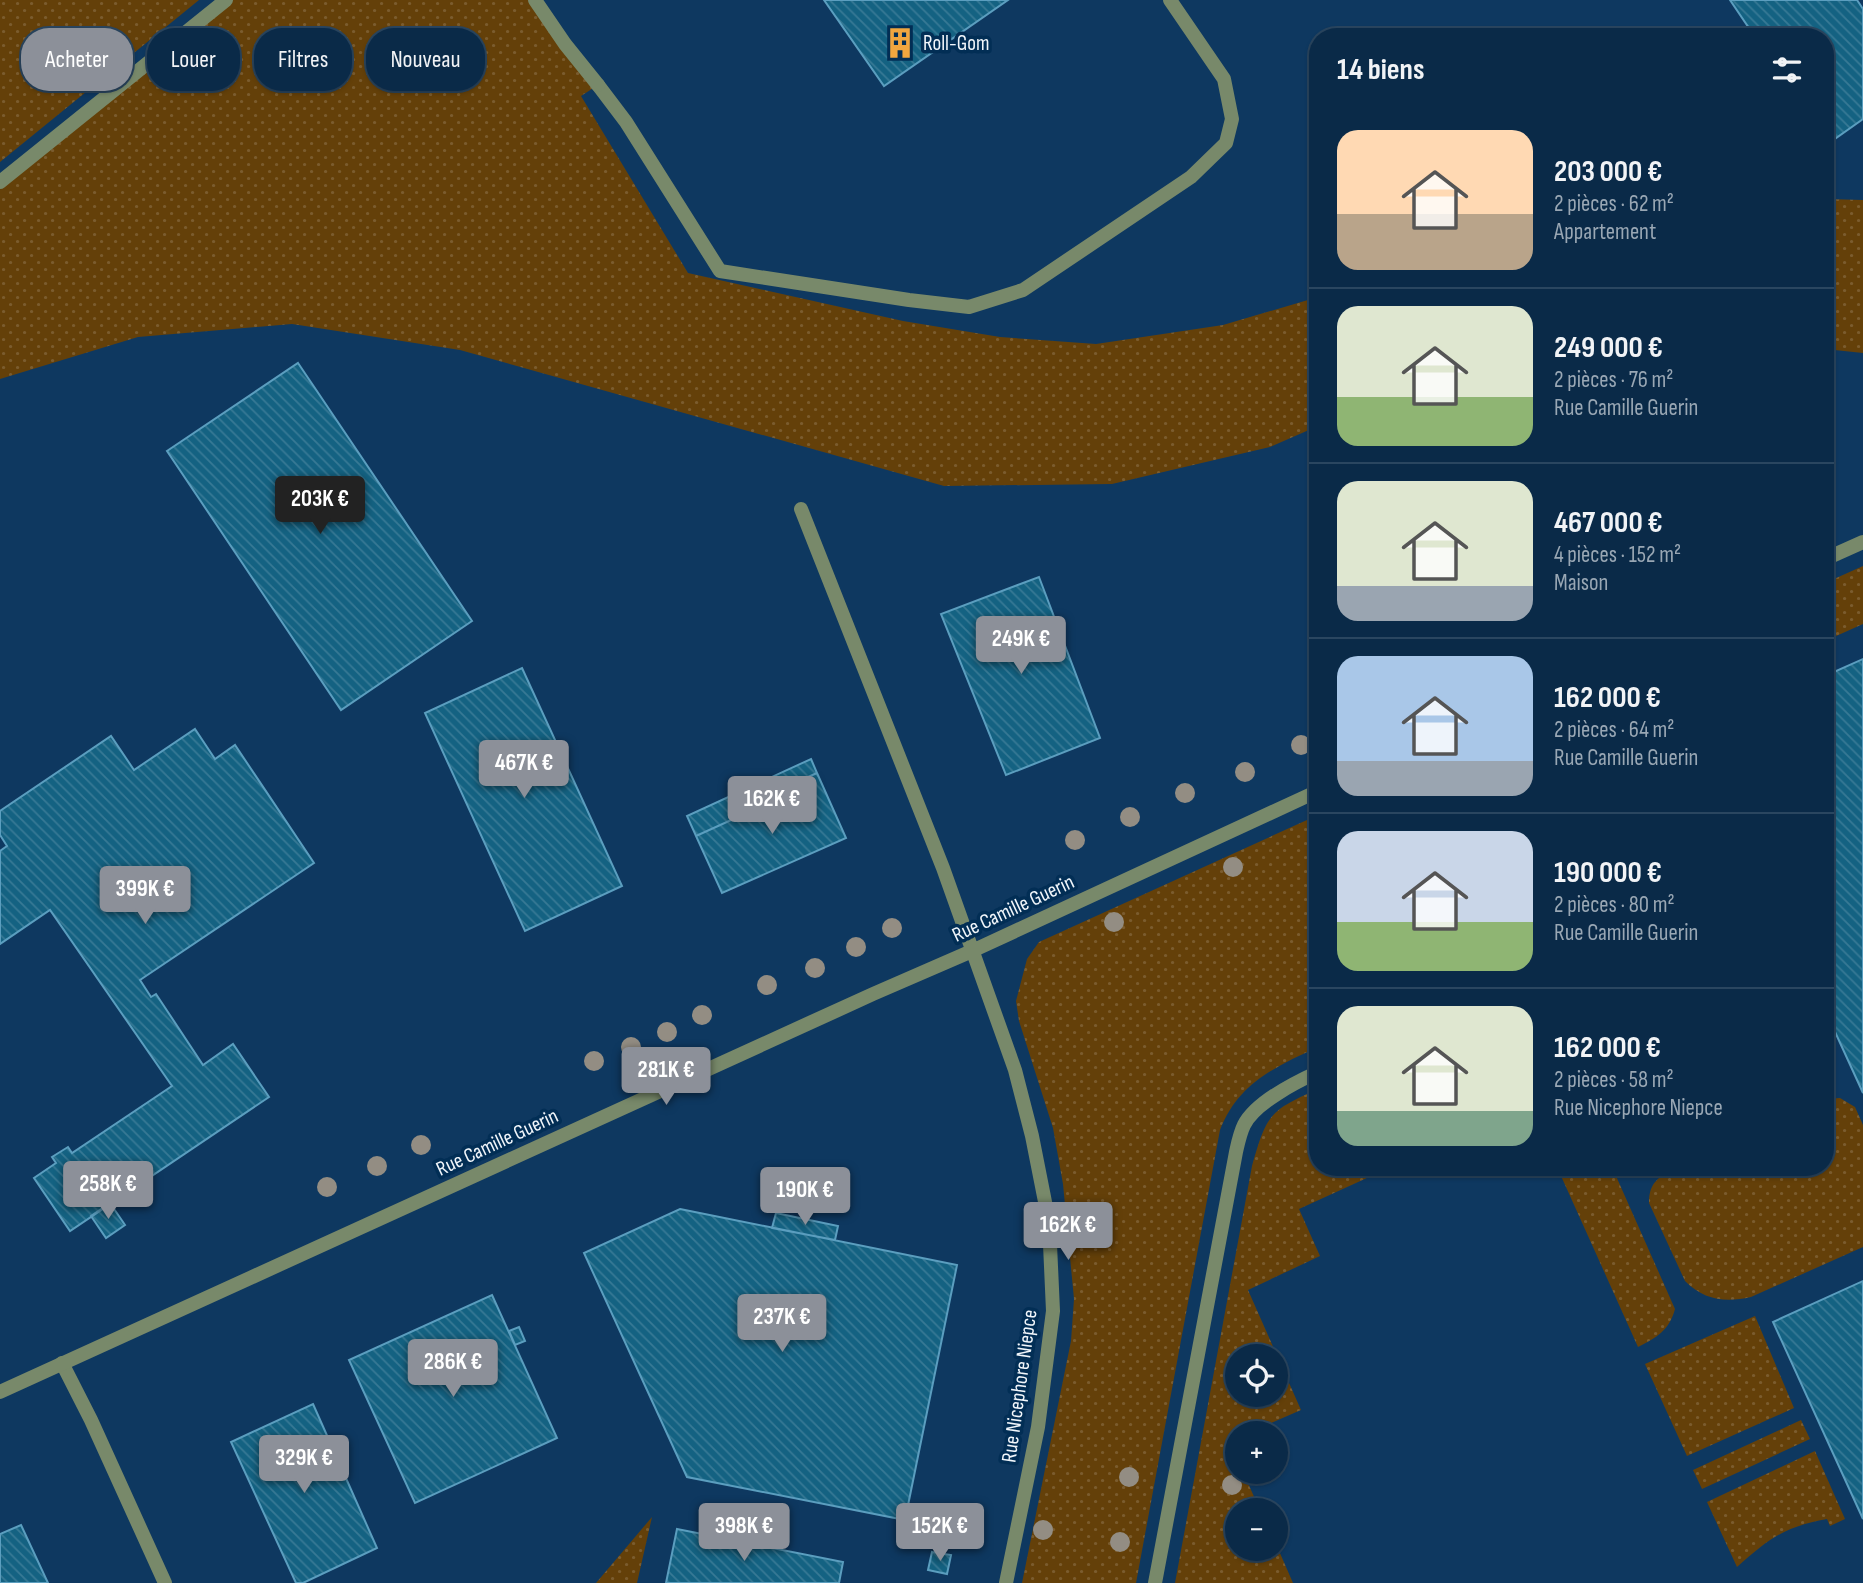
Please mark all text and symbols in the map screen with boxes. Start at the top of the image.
building icon: Roll-Gom [883,26,917,60]
chip: Acheter [21,28,133,91]
chip: Louer [147,28,240,91]
chip: Filtres [254,28,352,91]
chip: Nouveau [366,28,485,91]
place label: Roll-Gom [923,31,989,56]
icon: filters [1768,51,1806,89]
text: 14 biens [1337,52,1424,88]
text: 203 000 € [1554,154,1662,190]
icon: home [1393,158,1477,242]
text: 2 pièces · 62 m² [1554,190,1674,218]
text: Appartement [1554,218,1656,246]
text: 249 000 € [1554,330,1663,366]
icon: home [1393,334,1477,418]
text: 2 pièces · 76 m² [1554,366,1674,394]
text: Rue Camille Guerin [1554,394,1698,422]
pin: 203K € [263,476,377,536]
text: 203K € [291,485,349,513]
text: 467 000 € [1554,505,1663,541]
icon: home [1393,509,1477,593]
text: 4 pièces · 152 m² [1554,541,1681,569]
text: Maison [1554,569,1608,597]
pin: 249K € [964,616,1078,676]
text: 249K € [992,625,1050,653]
text: 162 000 € [1554,680,1661,716]
icon: home [1393,684,1477,768]
text: 2 pièces · 64 m² [1554,716,1674,744]
pin: 467K € [467,740,581,800]
text: Rue Camille Guerin [1554,744,1698,772]
text: 467K € [495,749,553,777]
pin: 162K € [715,776,829,836]
text: 162K € [744,785,800,813]
text: 190 000 € [1554,855,1662,891]
icon: home [1393,859,1477,943]
pin: 399K € [88,866,202,926]
street label: Rue Camille Guerin [948,869,1078,948]
text: 399K € [116,875,174,903]
text: 2 pièces · 80 m² [1554,891,1675,919]
text: Rue Camille Guerin [1554,919,1698,947]
text: 162 000 € [1554,1030,1661,1066]
icon: home [1393,1034,1477,1118]
pin: 281K € [609,1048,723,1107]
text: 281K € [638,1056,694,1084]
text: 2 pièces · 58 m² [1554,1066,1674,1094]
text: Rue Nicephore Niepce [1554,1094,1723,1122]
street label: Rue Camille Guerin [432,1103,562,1182]
pin: 258K € [51,1162,165,1221]
pin: 190K € [748,1168,862,1227]
text: 258K € [79,1170,137,1198]
text: 190K € [776,1176,834,1204]
pin: 162K € [1011,1202,1125,1262]
text: 162K € [1040,1211,1096,1239]
pin: 237K € [725,1294,839,1354]
text: 237K € [753,1303,811,1331]
street label: Rue Nicephore Niepce [996,1308,1043,1464]
pin: 286K € [396,1340,510,1399]
map controls [1225,1344,1288,1561]
button: locate [1225,1344,1288,1407]
text: 286K € [424,1348,482,1376]
button: + [1225,1421,1288,1484]
pin: 329K € [247,1436,361,1495]
text: 329K € [275,1444,333,1472]
button: − [1225,1498,1288,1561]
pin: 398K € [687,1504,801,1563]
pin: 152K € [883,1504,997,1563]
text: 398K € [715,1512,773,1540]
text: 152K € [912,1512,968,1540]

